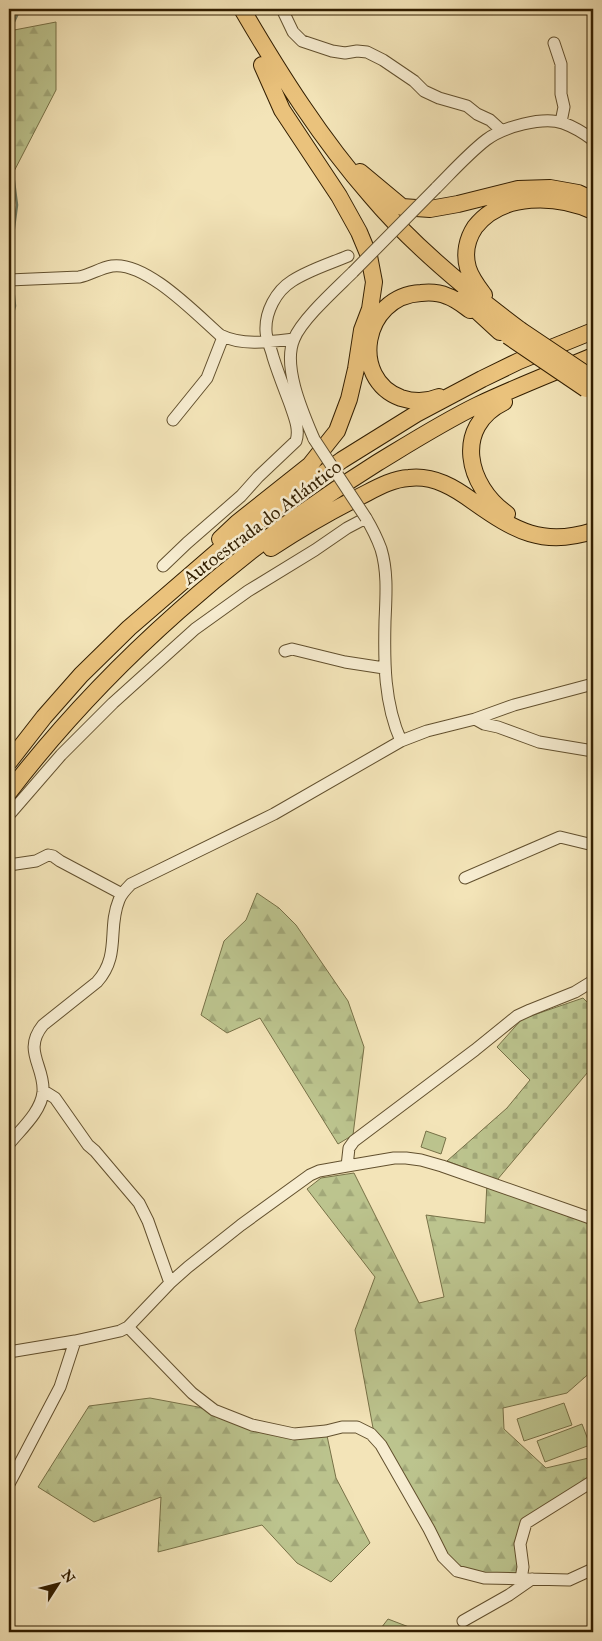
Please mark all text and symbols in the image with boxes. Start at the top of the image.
street label: Autoestrada do Atlántico [177,455,346,590]
north arrow [32,1558,82,1608]
text: N [58,1567,79,1587]

